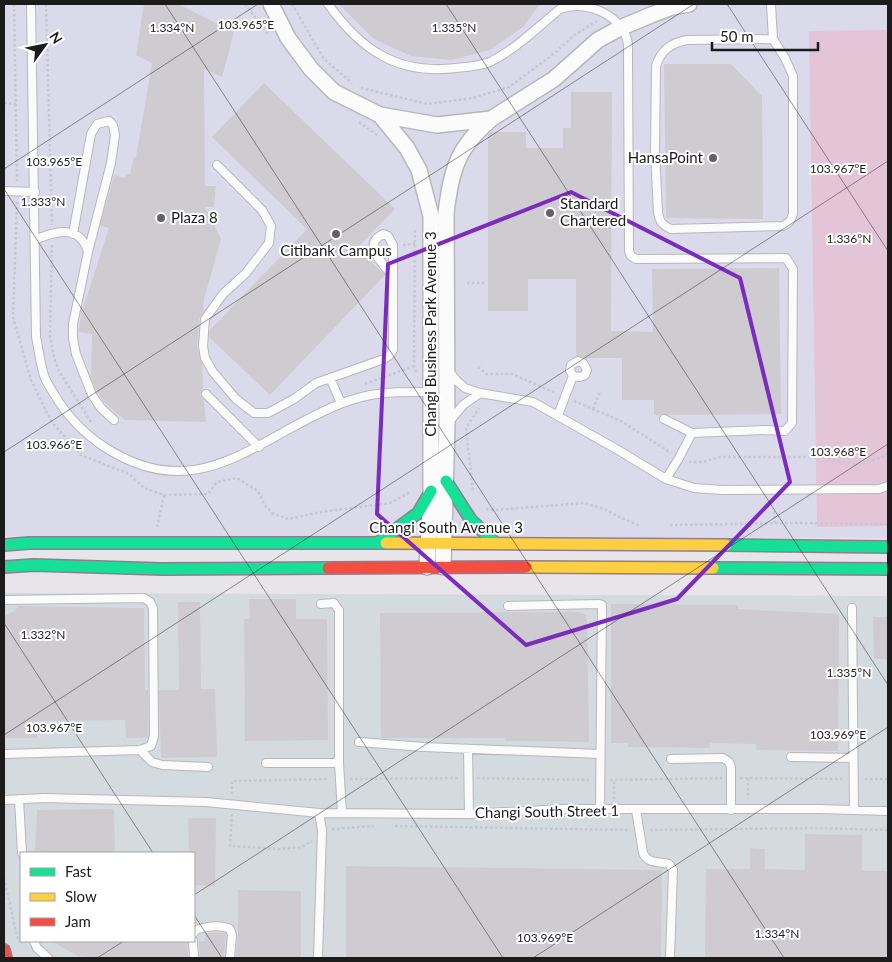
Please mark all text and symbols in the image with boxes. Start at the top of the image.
text: 103.965°E [218,17,274,32]
north arrow [20,20,70,70]
text: 1.334°N [150,20,194,35]
text: 1.335°N [432,20,476,35]
scale bar [712,20,818,52]
text: 50 m [720,27,754,45]
text: N [46,28,66,47]
place label: HansaPoint [628,148,704,166]
marker: HansaPoint [707,152,719,164]
text: 103.965°E [26,154,82,169]
text: 103.967°E [810,161,866,176]
text: 1.333°N [21,194,65,209]
place label: Standard Chartered [560,194,626,229]
marker: Standard Chartered [544,207,556,219]
place label: Plaza 8 [171,208,218,226]
marker: Plaza 8 [155,212,167,224]
marker: Citibank Campus [330,228,342,240]
street label: Changi Business Park Avenue 3 [421,231,439,437]
text: 1.336°N [827,231,871,246]
place label: Citibank Campus [280,241,392,259]
text: 103.966°E [26,437,82,452]
text: 103.968°E [810,444,866,459]
street label: Changi South Avenue 3 [369,518,523,536]
text: 1.332°N [21,627,65,642]
text: 1.335°N [827,665,871,680]
text: 103.967°E [26,720,82,735]
text: 103.969°E [810,727,866,742]
street label: Changi South Street 1 [475,801,619,821]
legend [20,852,195,942]
text: Fast [65,862,92,880]
text: Slow [65,887,97,905]
text: Jam [65,912,91,930]
text: 1.334°N [755,926,799,941]
text: 103.969°E [517,930,573,945]

